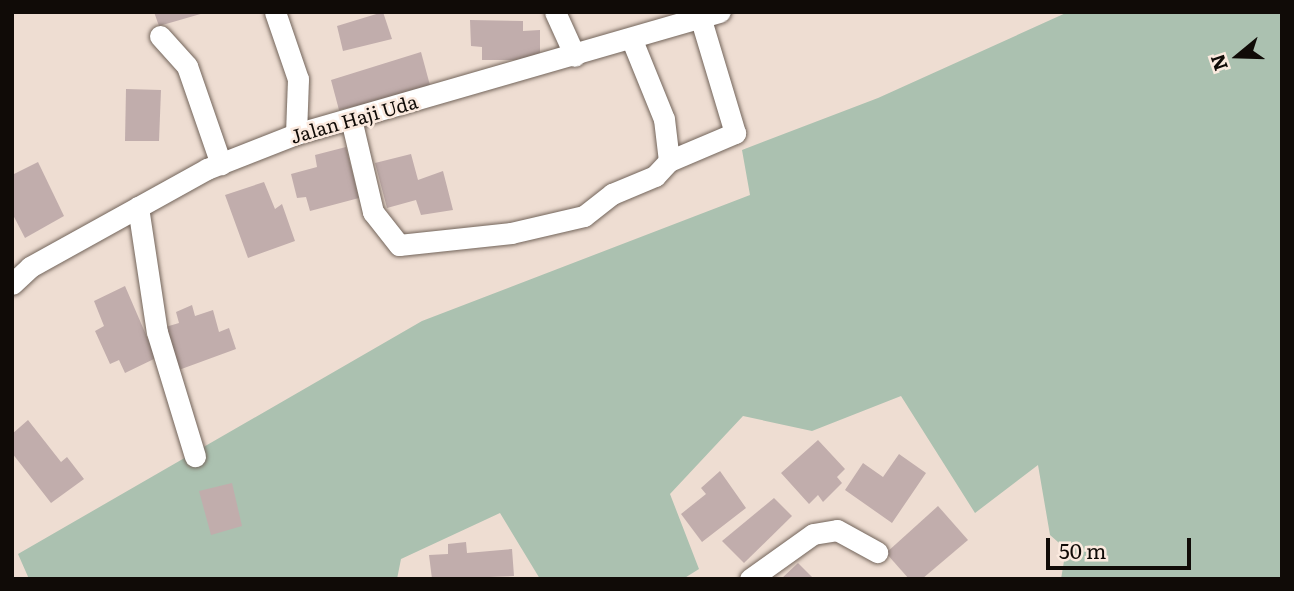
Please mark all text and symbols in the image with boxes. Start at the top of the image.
north arrow [1203,21,1273,91]
text: N [1202,51,1234,75]
street label: Jalan Haji Uda [288,90,420,148]
scale bar [1049,524,1194,568]
text: 50 m [1059,534,1106,565]

